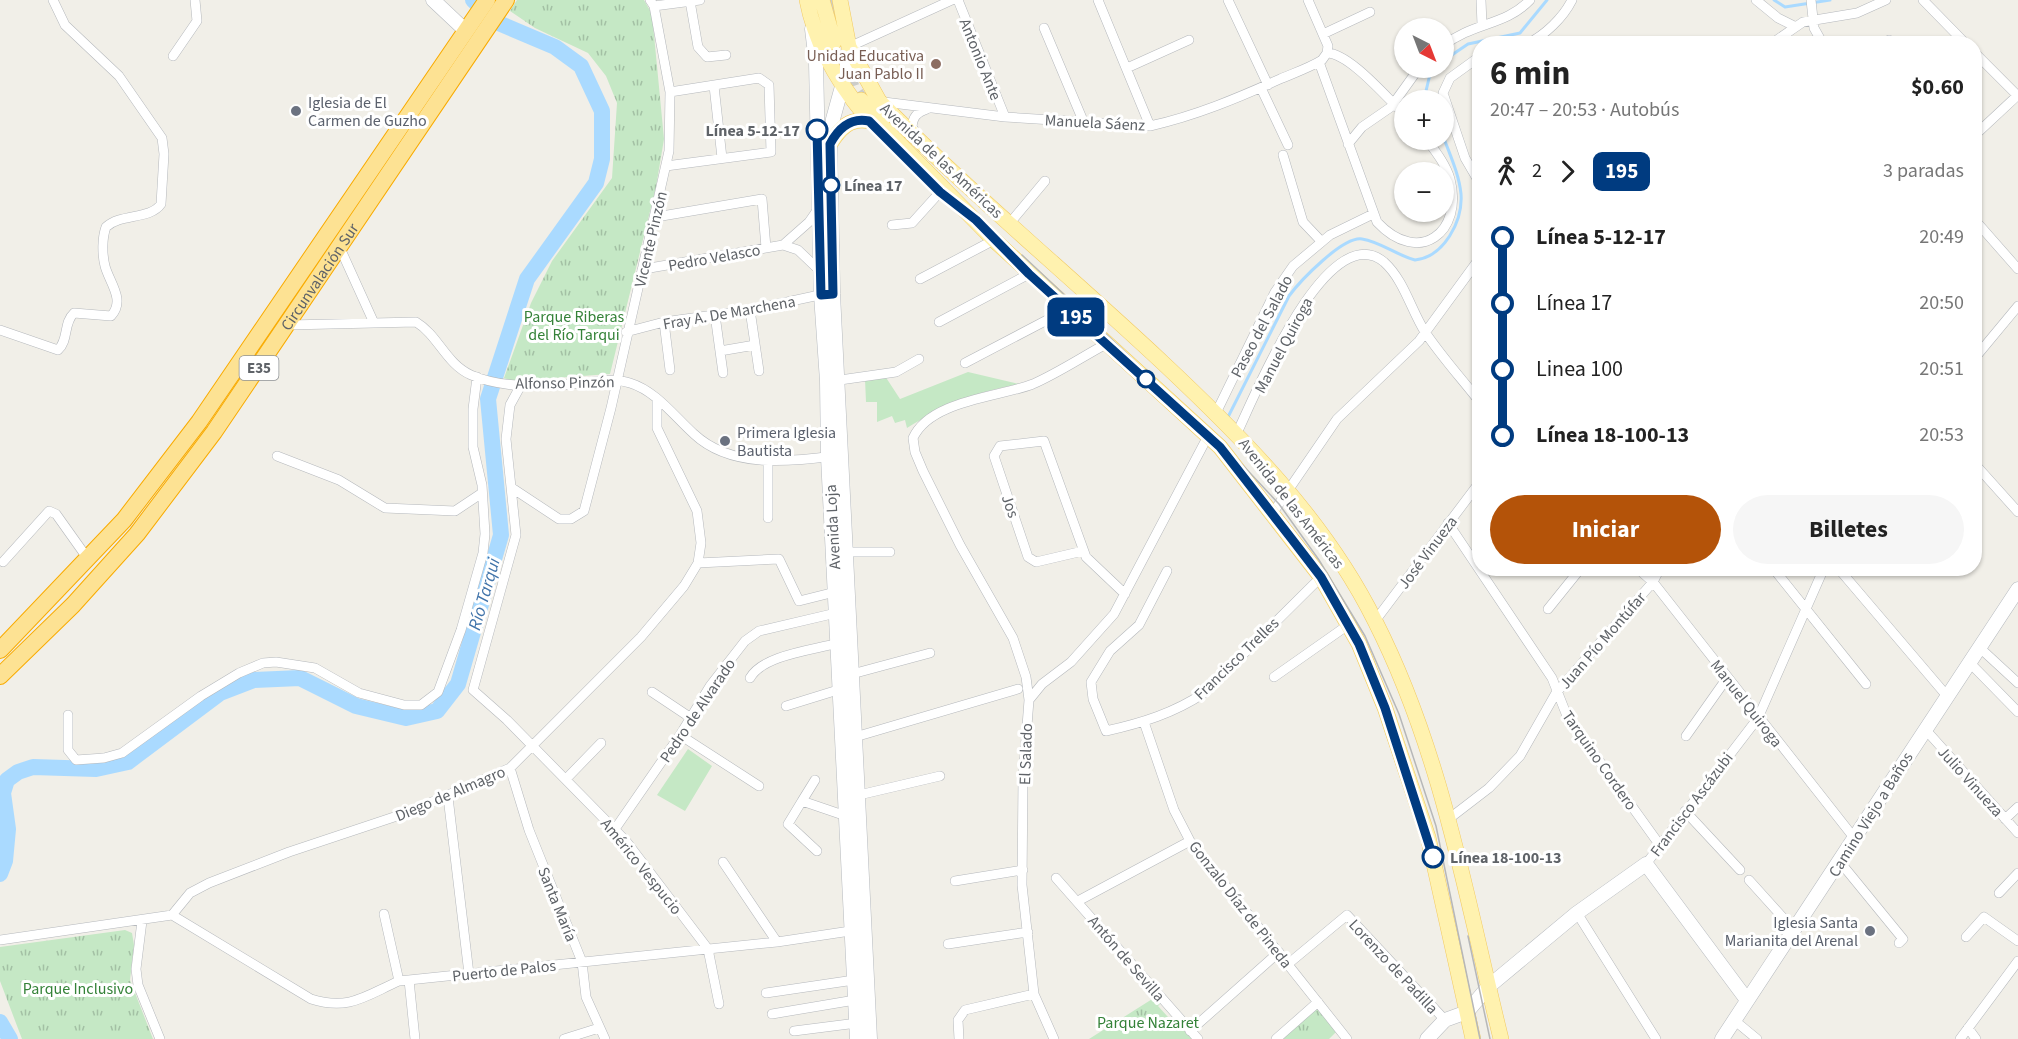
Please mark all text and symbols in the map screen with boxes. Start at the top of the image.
street label: Antonio Ante [954,15,1006,104]
north arrow [1394,18,1454,78]
map controls [1394,18,1454,222]
place label: Unidad Educativa Juan Pablo II [807,45,924,85]
text: 6 min [1490,50,1570,97]
marker: Unidad Educativa Juan Pablo II [929,57,943,71]
text: $0.60 [1911,71,1964,103]
button: + [1394,90,1454,150]
place label: Iglesia de El Carmen de Guzho [308,92,427,132]
text: 20:47 – 20:53 · Autobús [1490,96,1679,124]
street label: Avenida de las Américas [875,98,1008,224]
marker: Iglesia de El Carmen de Guzho [289,104,303,118]
street label: Manuela Sáenz [1044,109,1146,137]
marker: Línea 5-12-17 [806,119,828,141]
place label: Línea 5-12-17 [706,120,800,142]
icon: walk [1490,155,1523,188]
icon: forward [1551,155,1584,188]
text: 195 [1605,156,1638,186]
text: 2 [1532,157,1542,185]
text: 3 paradas [1883,157,1964,185]
button: − [1394,162,1454,222]
place label: Línea 17 [844,175,903,197]
marker: Línea 17 [822,176,840,194]
street label: Vicente Pinzón [629,189,673,289]
street label: Circunvalación Sur [276,219,364,335]
text: Línea 5-12-17 [1536,221,1666,253]
text: 20:49 [1919,223,1964,251]
street label: Pedro Velasco [666,239,762,277]
street label: Paseo del Salado [1226,271,1298,382]
text: Línea 17 [1536,287,1612,319]
text: 20:50 [1919,289,1964,317]
street label: Fray A. De Marchena [661,291,797,335]
street label: Manuel Quiroga [1249,294,1318,397]
line badge: 195 [1042,298,1110,336]
text: 195 [1059,302,1093,332]
park label: Parque Riberas del Río Tarqui [524,306,624,346]
text: Linea 100 [1536,353,1623,385]
text: 20:51 [1919,355,1964,383]
road number: E35 [240,356,278,380]
unlabelled marker [1137,370,1155,388]
street label: Alfonso Pinzón [515,371,615,395]
text: Línea 18-100-13 [1536,419,1689,451]
text: 20:53 [1919,421,1964,449]
place label: Primera Iglesia Bautista [737,422,836,462]
marker: Primera Iglesia Bautista [718,434,732,448]
street label: Avenida de las Américas [1233,434,1349,574]
street label: Avenida Loja [820,484,846,570]
street label: Jos [996,492,1024,521]
button: Iniciar [1490,495,1721,564]
button: Billetes [1733,495,1964,564]
street label: José Vinueza [1393,512,1463,594]
water label: Río Tarqui [462,554,507,633]
street label: Juan Pío Montúfar [1554,587,1651,694]
street label: Francisco Trelles [1189,612,1284,705]
street label: Pedro de Alvarado [655,654,741,767]
street label: Manuel Quiroga [1705,655,1787,752]
street label: Tarquino Cordero [1557,706,1642,815]
street label: El Salado [1014,723,1038,785]
street label: Julio Vinueza [1933,741,2008,822]
street label: Camino Viejo a Baños [1823,747,1918,881]
street label: Francisco Ascázubi [1645,748,1738,861]
street label: Diego de Almagro [392,761,509,827]
street label: Américo Vespucio [595,814,687,920]
street label: Gonzalo Díaz de Pineda [1183,836,1297,973]
marker: Línea 18-100-13 [1422,846,1444,868]
place label: Línea 18-100-13 [1450,847,1561,869]
street label: Santa María [532,864,582,945]
street label: Antón de Sevilla [1083,911,1170,1006]
place label: Iglesia Santa Marianita del Arenal [1725,912,1858,952]
street label: Lorenzo de Padilla [1343,914,1443,1019]
marker: Iglesia Santa Marianita del Arenal [1863,924,1877,938]
street label: Puerto de Palos [451,955,557,987]
park label: Parque Inclusivo [23,978,133,1000]
park label: Parque Nazaret [1097,1012,1200,1034]

